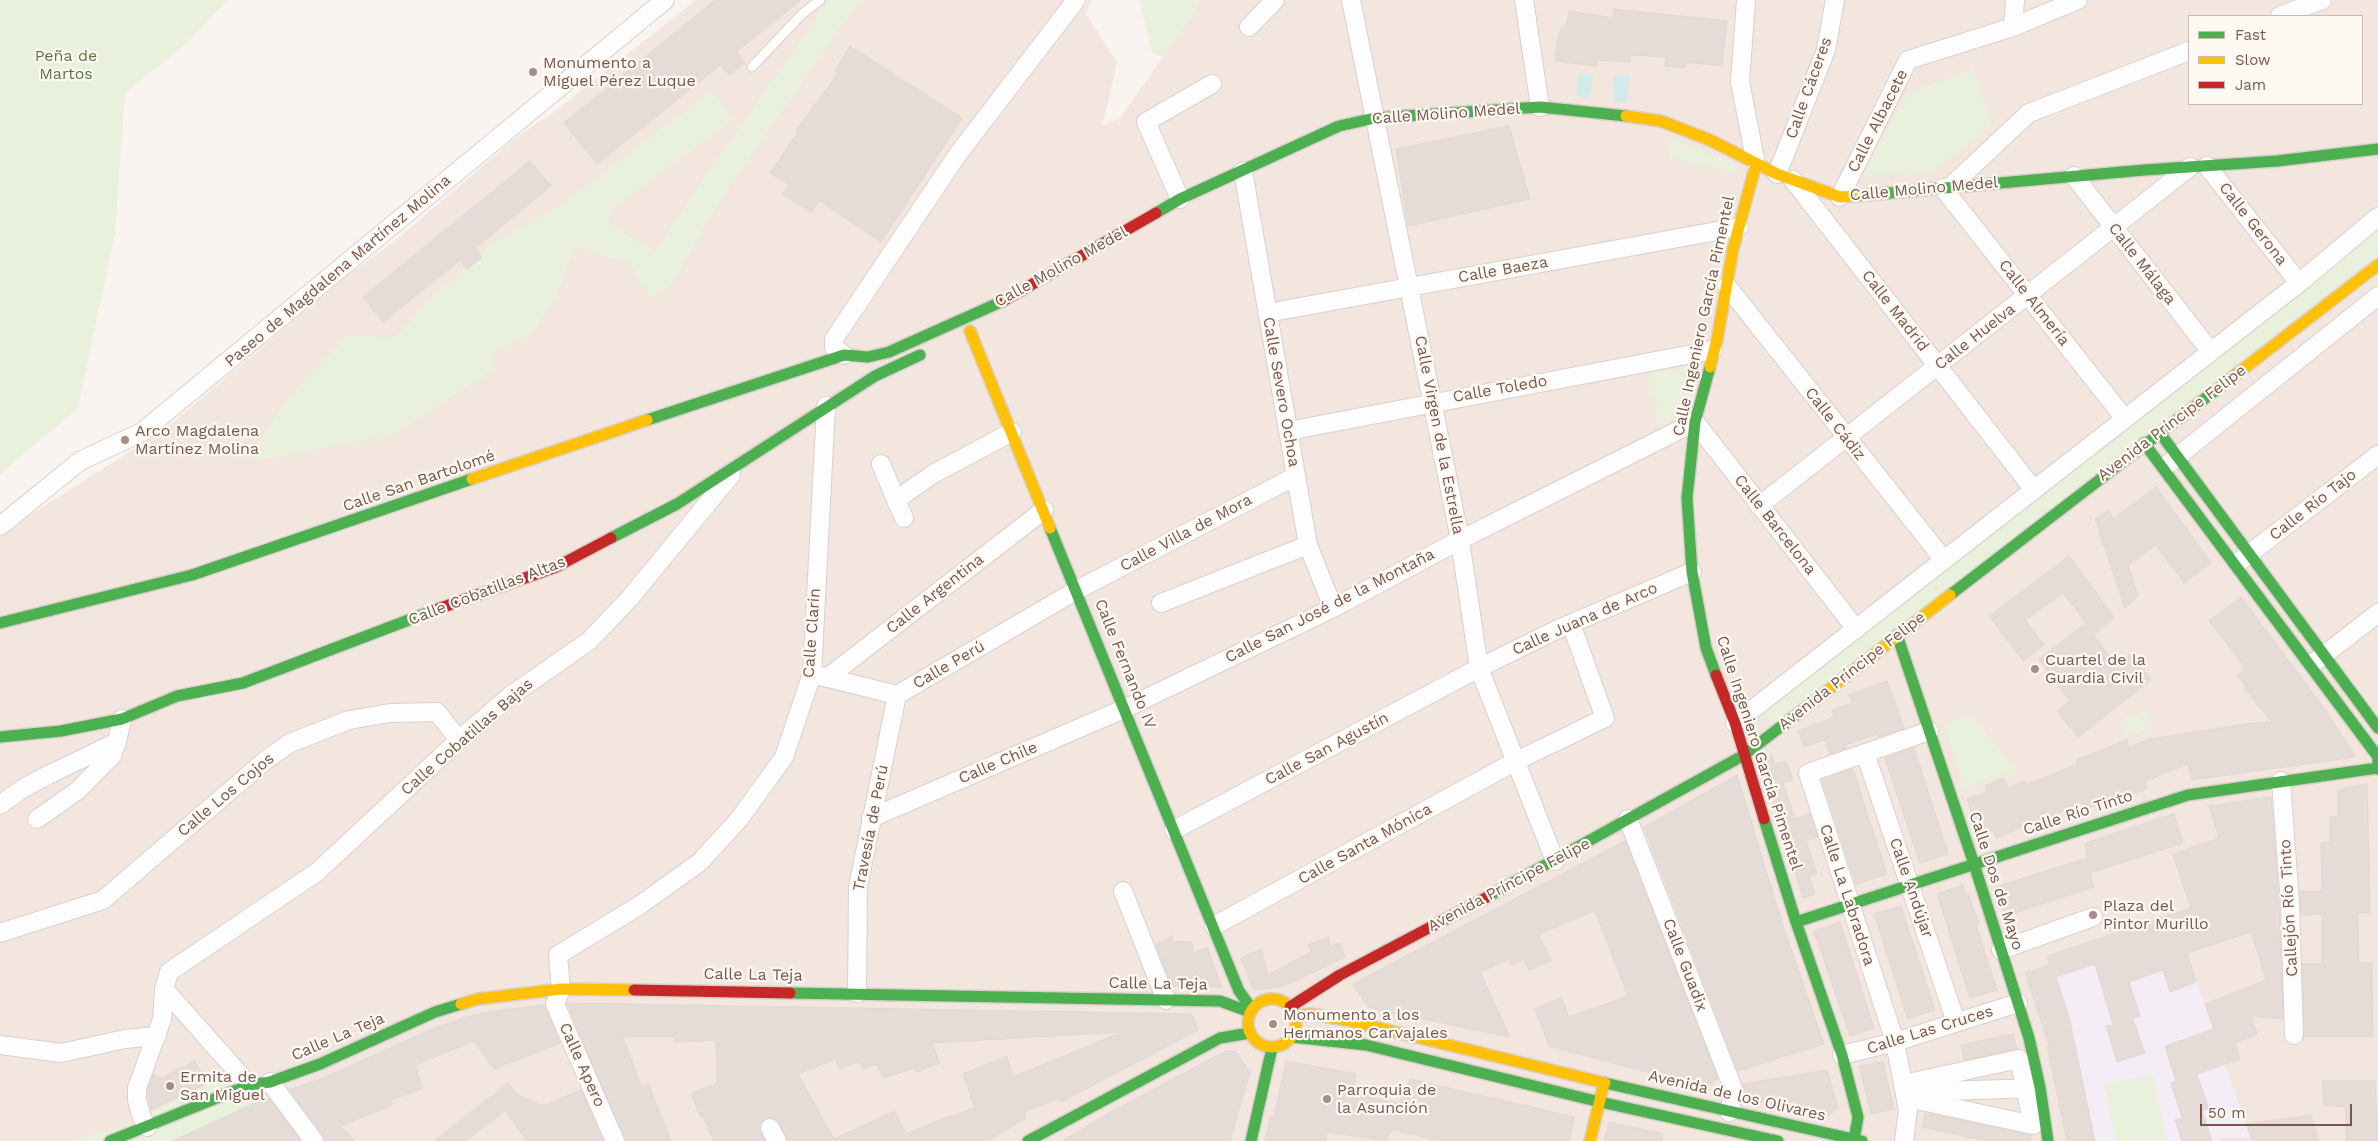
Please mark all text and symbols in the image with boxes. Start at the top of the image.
legend [2188,15,2363,105]
text: Fast [2235,26,2266,44]
street label: Calle Cáceres [1782,35,1836,141]
park label: Peña de Martos [35,46,97,84]
text: Slow [2235,51,2271,69]
place label: Monumento a Miguel Pérez Luque [543,53,696,91]
marker: Monumento a Miguel Pérez Luque [527,66,539,78]
street label: Calle Albacete [1844,66,1912,176]
text: Jam [2235,76,2266,94]
street label: Calle Molino Medel [1371,99,1521,129]
street label: Paseo de Magdalena Martínez Molina [221,171,455,371]
street label: Calle Molino Medel [1849,173,1999,205]
street label: Calle Gerona [2215,179,2291,269]
street label: Calle Ingeniero García Pimentel [1669,194,1739,438]
street label: Calle Málaga [2104,219,2180,309]
street label: Calle Molino Medel [991,223,1131,311]
street label: Calle Baeza [1457,253,1549,287]
street label: Calle Almería [1994,256,2074,350]
street label: Calle Madrid [1857,266,1933,356]
street label: Calle Huelva [1931,300,2019,374]
street label: Calle Severo Ochoa [1258,315,1304,469]
street label: Calle Virgen de la Estrella [1410,334,1468,536]
street label: Avenida Príncipe Felipe [2094,361,2250,485]
street label: Calle Toledo [1451,371,1549,407]
street label: Calle Cádiz [1801,384,1869,464]
place label: Arco Magdalena Martínez Molina [135,421,259,459]
marker: Arco Magdalena Martínez Molina [119,434,131,446]
street label: Calle San Bartolomé [340,446,498,516]
street label: Calle Río Tajo [2266,465,2360,545]
street label: Calle Barcelona [1730,471,1820,579]
street label: Calle Villa de Mora [1117,490,1255,576]
street label: Calle San José de la Montaña [1222,545,1438,667]
street label: Calle Argentina [882,550,988,638]
street label: Calle Cobatillas Altas [406,552,568,630]
street label: Calle Juana de Arco [1509,578,1661,660]
street label: Calle Clarin [799,587,825,679]
street label: Calle Fernando IV [1090,596,1160,732]
street label: Avenida Príncipe Felipe [1775,608,1929,734]
street label: Calle Ingeniero García Pimentel [1712,633,1806,873]
street label: Calle Perú [910,637,988,693]
place label: Cuartel de la Guardia Civil [2045,650,2146,688]
marker: Cuartel de la Guardia Civil [2029,663,2041,675]
street label: Calle Cobatillas Bajas [397,674,537,800]
street label: Calle San Agustín [1262,708,1392,790]
street label: Calle Chile [956,738,1040,788]
street label: Calle Los Cojos [174,749,278,841]
street label: Travesía de Perú [849,763,893,893]
street label: Calle Río Tinto [2021,786,2135,840]
street label: Calle Santa Mónica [1295,799,1435,889]
street label: Calle Dos de Mayo [1965,809,2027,953]
street label: Calle La Labradora [1815,822,1879,968]
street label: Avenida Príncipe Felipe [1424,834,1594,936]
street label: Calle Andújar [1885,835,1937,941]
street label: Callejón Río Tinto [2276,839,2302,977]
place label: Plaza del Pintor Murillo [2103,896,2209,934]
marker: Plaza del Pintor Murillo [2087,909,2099,921]
street label: Calle Guadix [1659,916,1711,1014]
street label: Calle La Teja [703,965,803,985]
street label: Calle La Teja [1108,974,1208,994]
street label: Calle Las Cruces [1865,1002,1995,1058]
place label: Monumento a los Hermanos Carvajales [1283,1005,1448,1043]
street label: Calle La Teja [289,1009,387,1065]
marker: Monumento a los Hermanos Carvajales [1267,1018,1279,1030]
street label: Calle Apero [555,1020,609,1110]
street label: Avenida de los Olivares [1646,1066,1828,1126]
place label: Ermita de San Miguel [180,1067,265,1105]
marker: Ermita de San Miguel [164,1080,176,1092]
place label: Parroquia de la Asunción [1337,1080,1436,1118]
marker: Parroquia de la Asunción [1321,1093,1333,1105]
scale bar [2203,1094,2356,1126]
text: 50 m [2208,1104,2245,1122]

